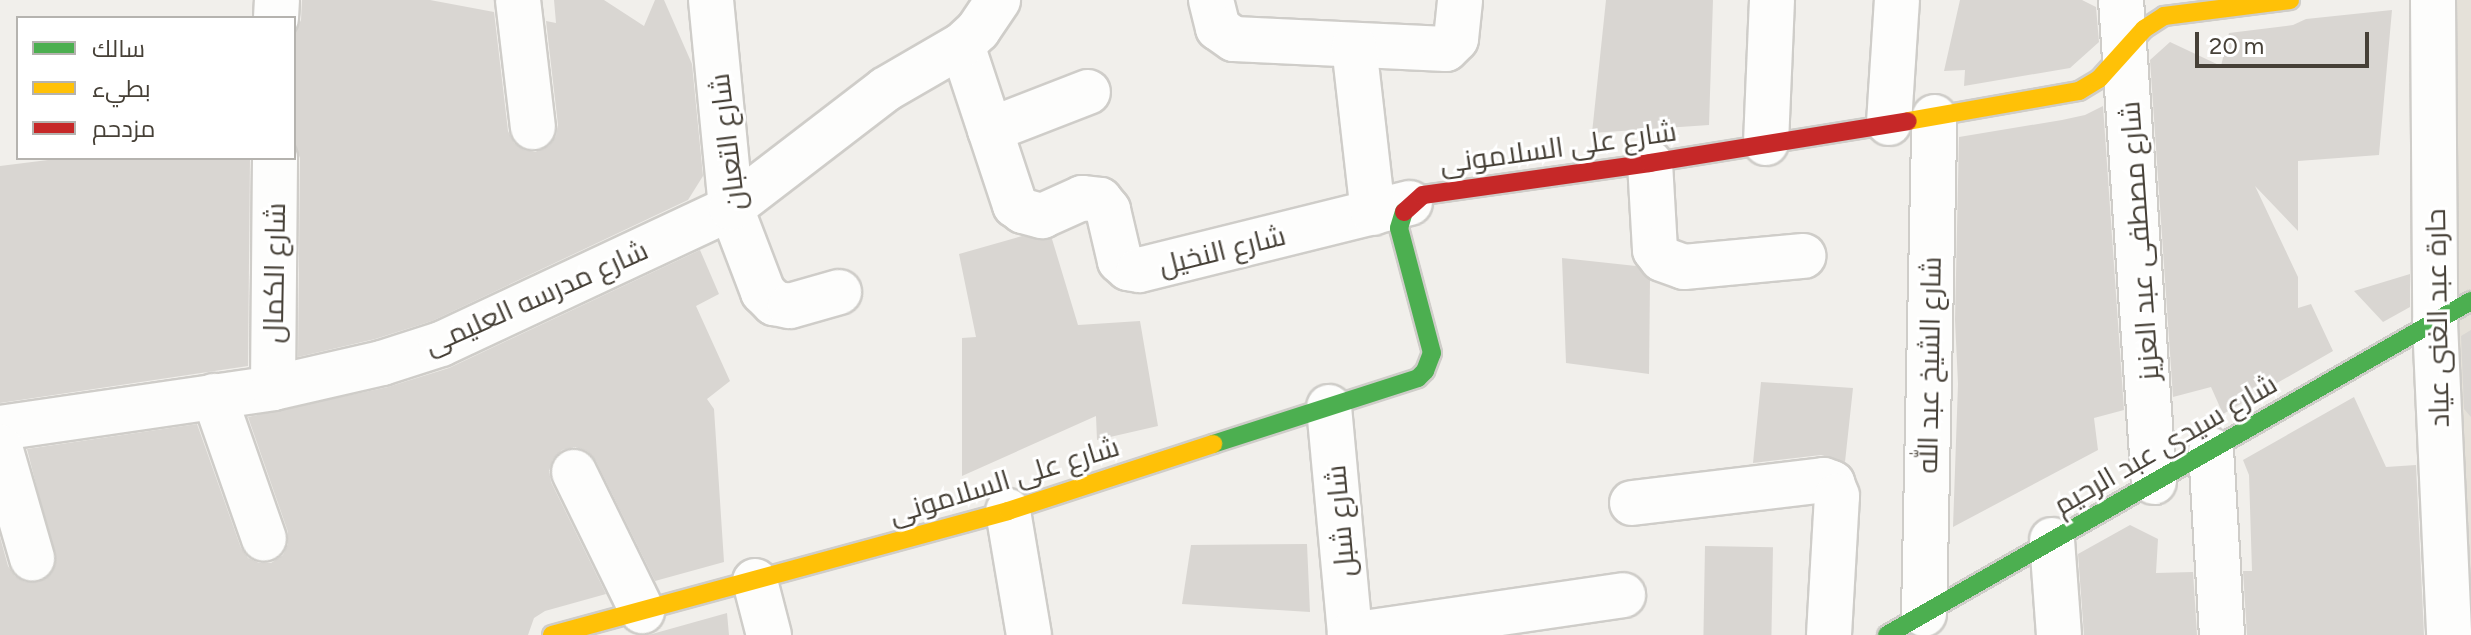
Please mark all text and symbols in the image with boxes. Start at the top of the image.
legend [16,16,296,160]
scale bar [2199,16,2373,66]
text: 20 m [2209,31,2264,60]
text: سالك [92,34,145,63]
street label: شارع التعبان [702,72,752,212]
text: بطيء [92,74,151,103]
street label: شارع مصطفى عبد العزيز [2112,100,2166,382]
text: مزدحم [92,114,155,143]
street label: شارع على السلامونى [1438,114,1678,180]
street label: شارع الكمال [256,202,292,344]
street label: حارة عبد الغنى عياد [2418,208,2456,428]
street label: شارع النخيل [1155,218,1289,282]
street label: شارع مدرسه العليمى [419,233,653,361]
street label: شارع الشيخ عبد الله [1910,256,1948,474]
street label: شارع سيدى عبد الرحيم [2047,366,2283,522]
street label: شارع على السلامونى [885,429,1123,531]
street label: شارع شبل [1318,464,1362,578]

